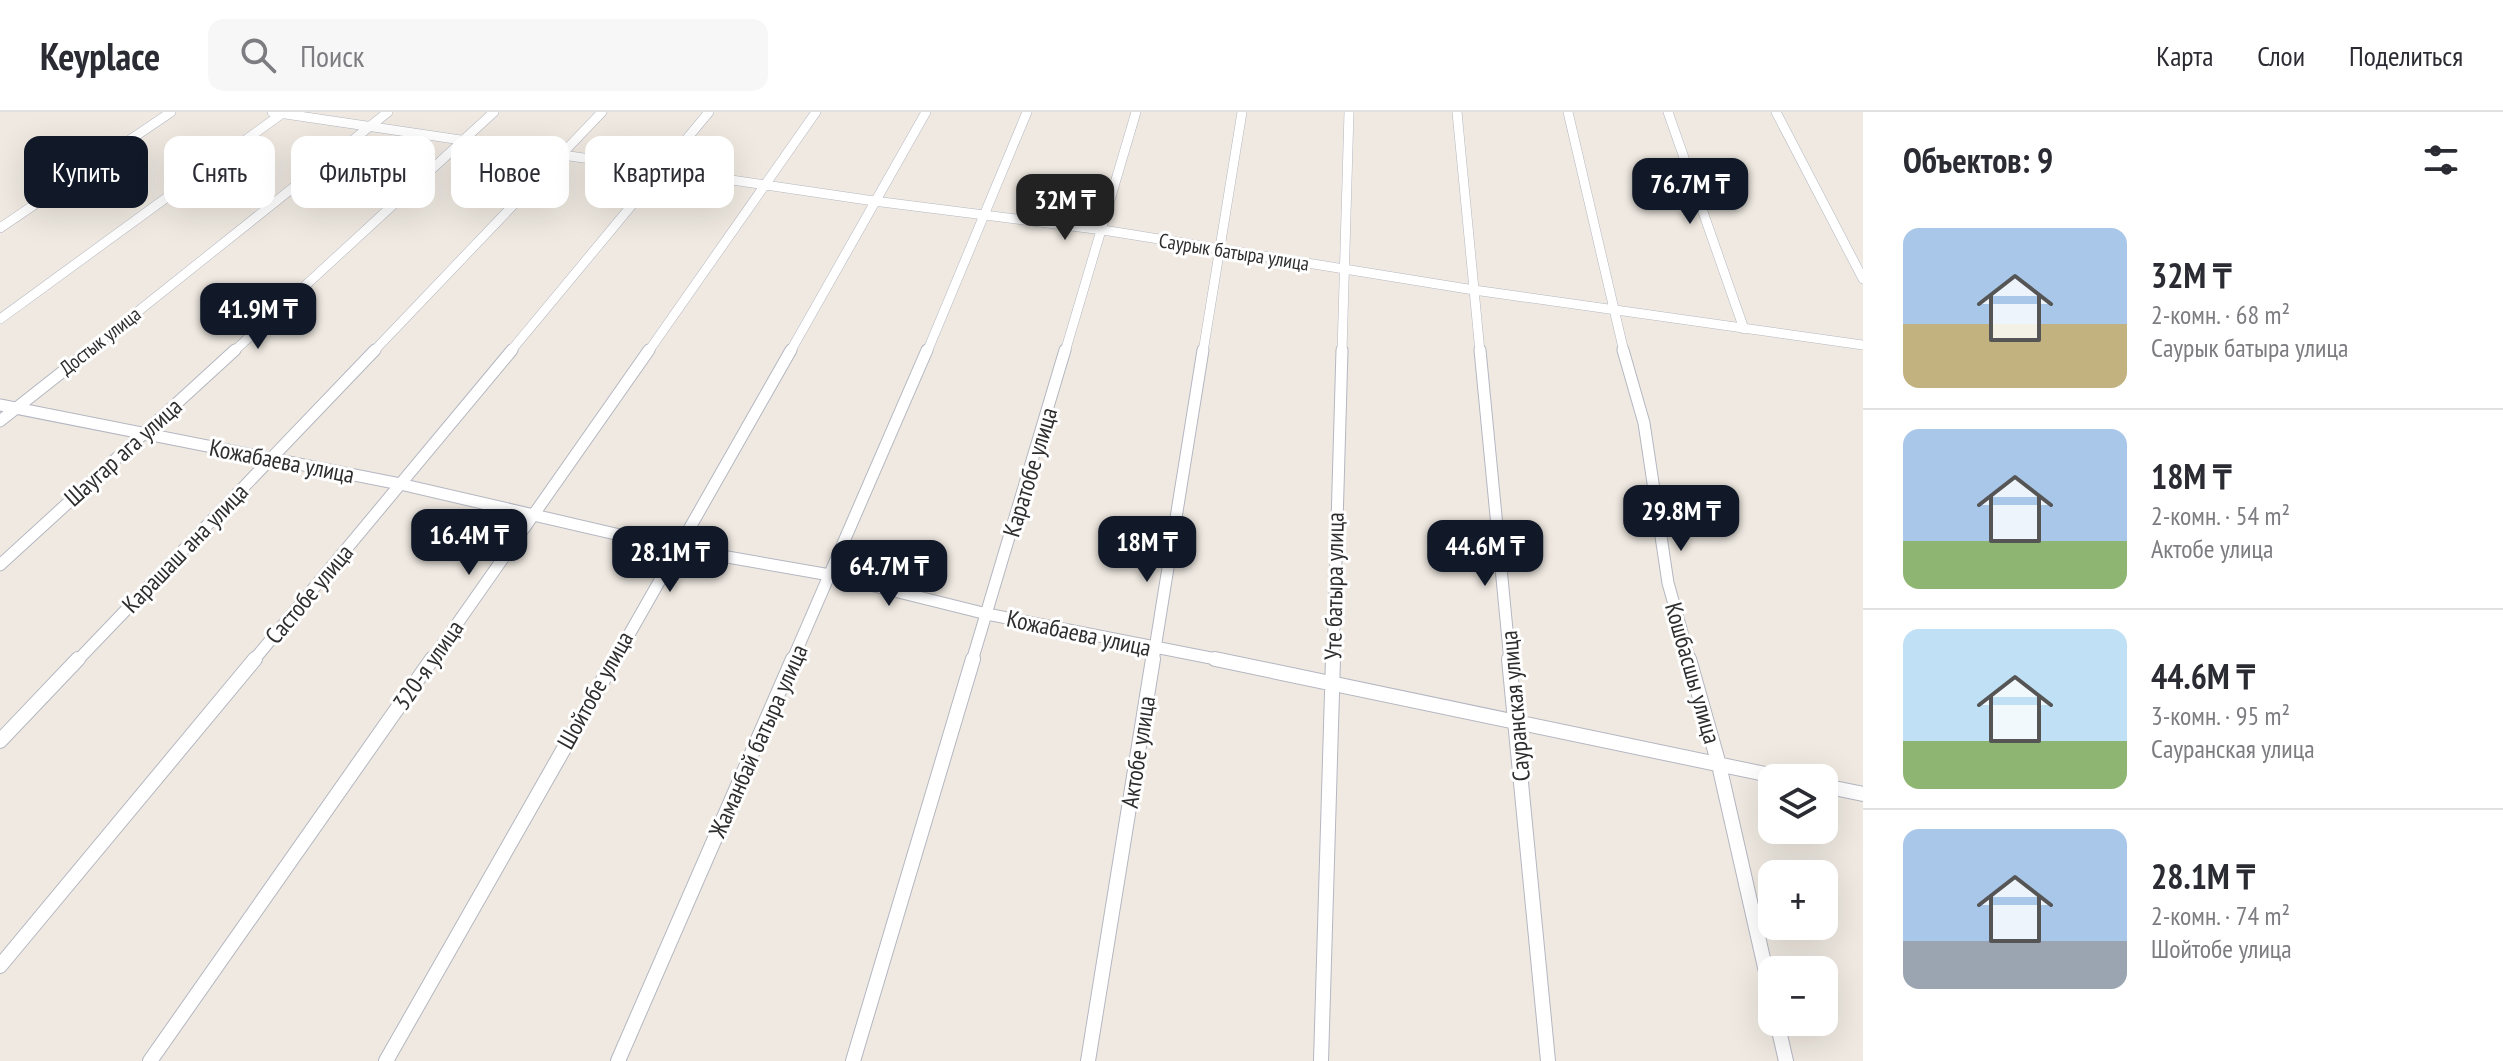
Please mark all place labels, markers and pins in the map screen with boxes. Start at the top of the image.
pin: 76.7M ₸ [1616,158,1764,226]
pin: 32M ₸ [1009,174,1121,242]
pin: 41.9M ₸ [184,283,332,351]
pin: 29.8M ₸ [1607,485,1755,553]
pin: 16.4M ₸ [395,509,543,577]
pin: 18M ₸ [1091,516,1203,584]
pin: 44.6M ₸ [1411,520,1559,588]
pin: 28.1M ₸ [596,526,744,594]
pin: 64.7M ₸ [815,540,963,608]

